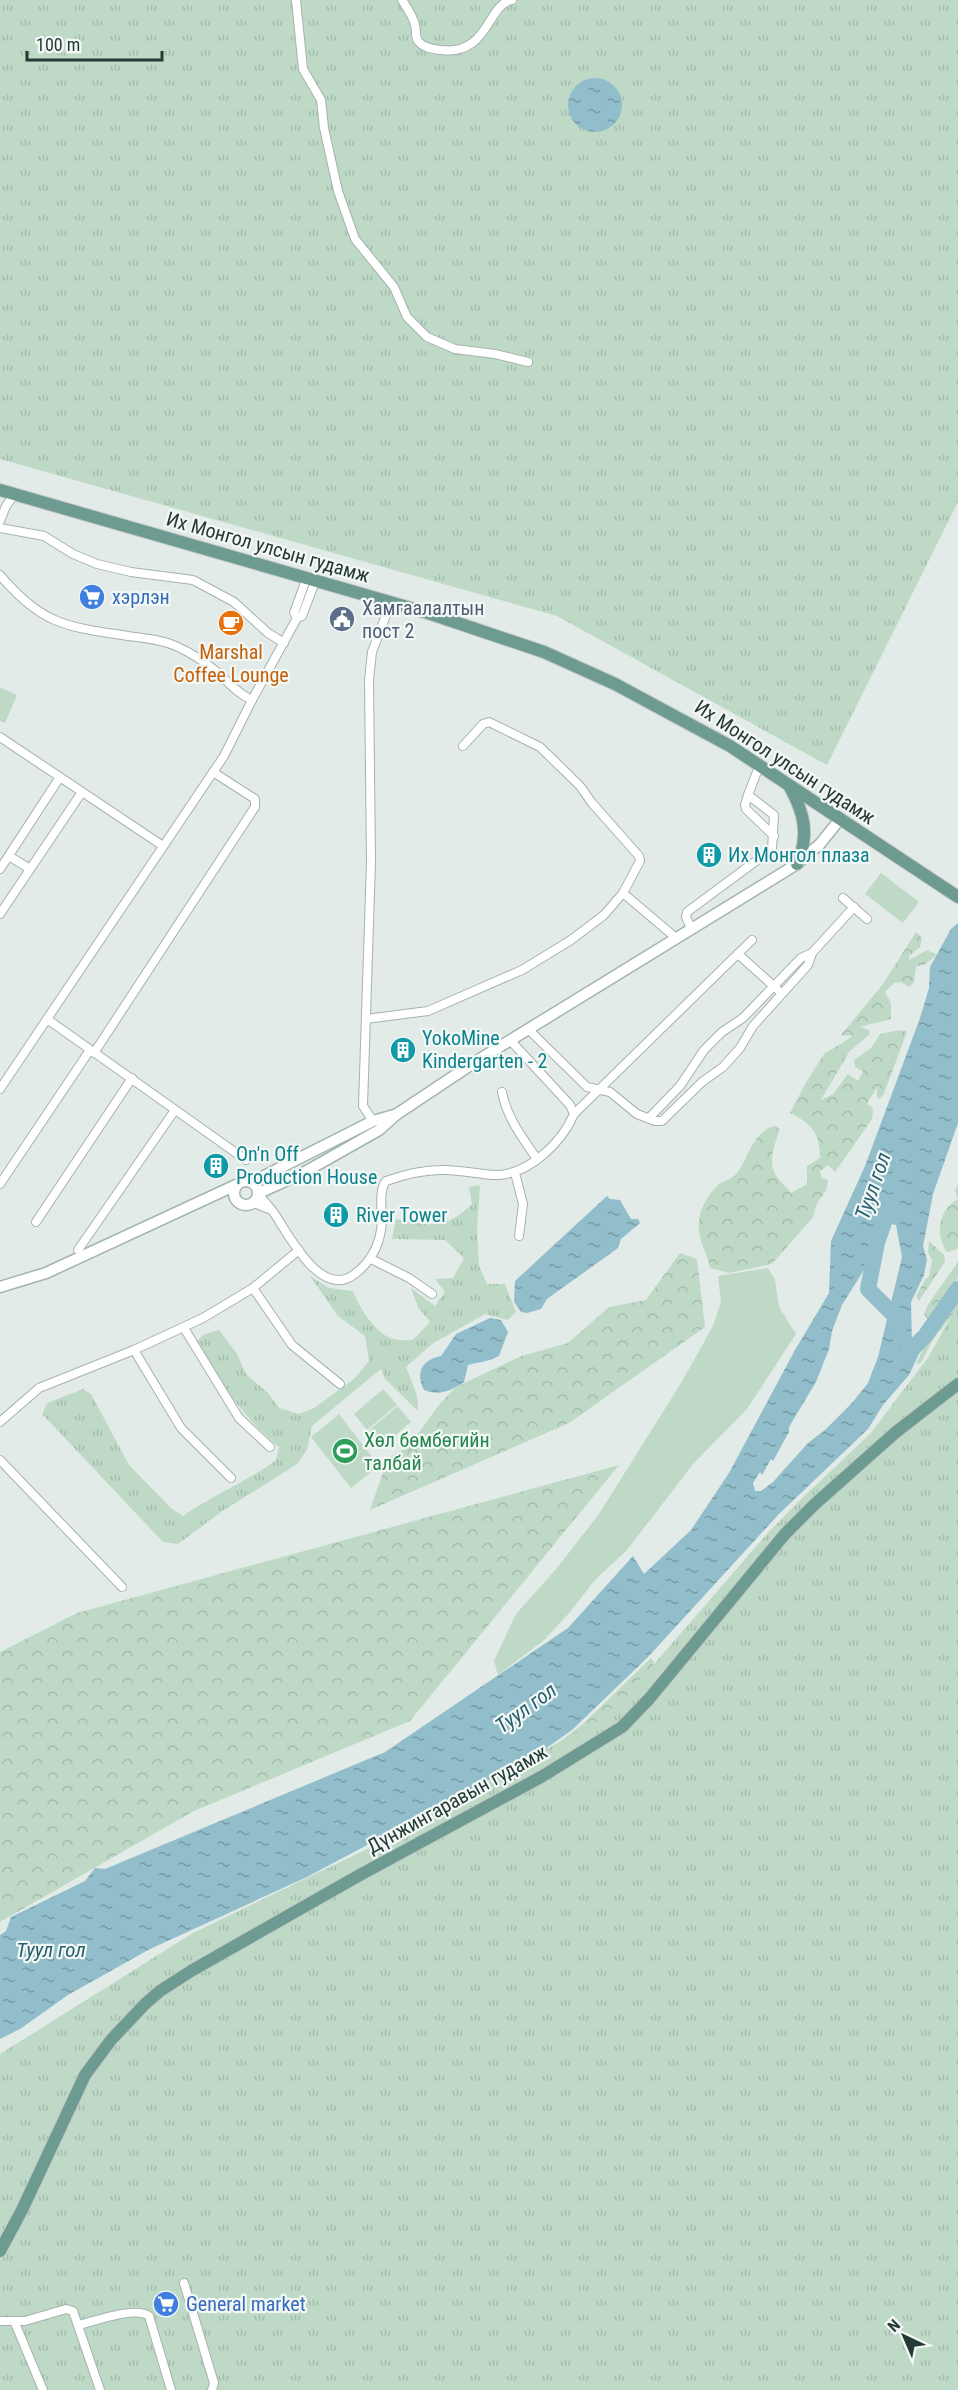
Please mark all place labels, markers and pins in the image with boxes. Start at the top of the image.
supermarket icon: хэрлэн [77,582,107,612]
place label: хэрлэн [112,585,170,609]
place label: Хамгаалалтын пост 2 [362,596,484,643]
public building icon: Хамгаалалтын пост 2 [327,604,357,634]
cafe icon: Marshal Coffee Lounge [216,608,246,638]
place label: Marshal Coffee Lounge [173,640,289,687]
building icon: Их Монгол плаза [694,840,724,870]
place label: Их Монгол плаза [728,843,869,867]
place label: YokoMine Kindergarten - 2 [422,1026,548,1073]
building icon: YokoMine Kindergarten - 2 [388,1035,418,1065]
place label: On'n Off Production House [236,1142,377,1189]
building icon: On'n Off Production House [201,1151,231,1181]
building icon: River Tower [321,1200,351,1230]
place label: River Tower [356,1203,447,1227]
place label: Хөл бөмбөгийн талбай [364,1428,490,1475]
sports icon: Хөл бөмбөгийн талбай [330,1436,360,1466]
supermarket icon: General market [151,2289,181,2319]
place label: General market [186,2292,306,2316]

